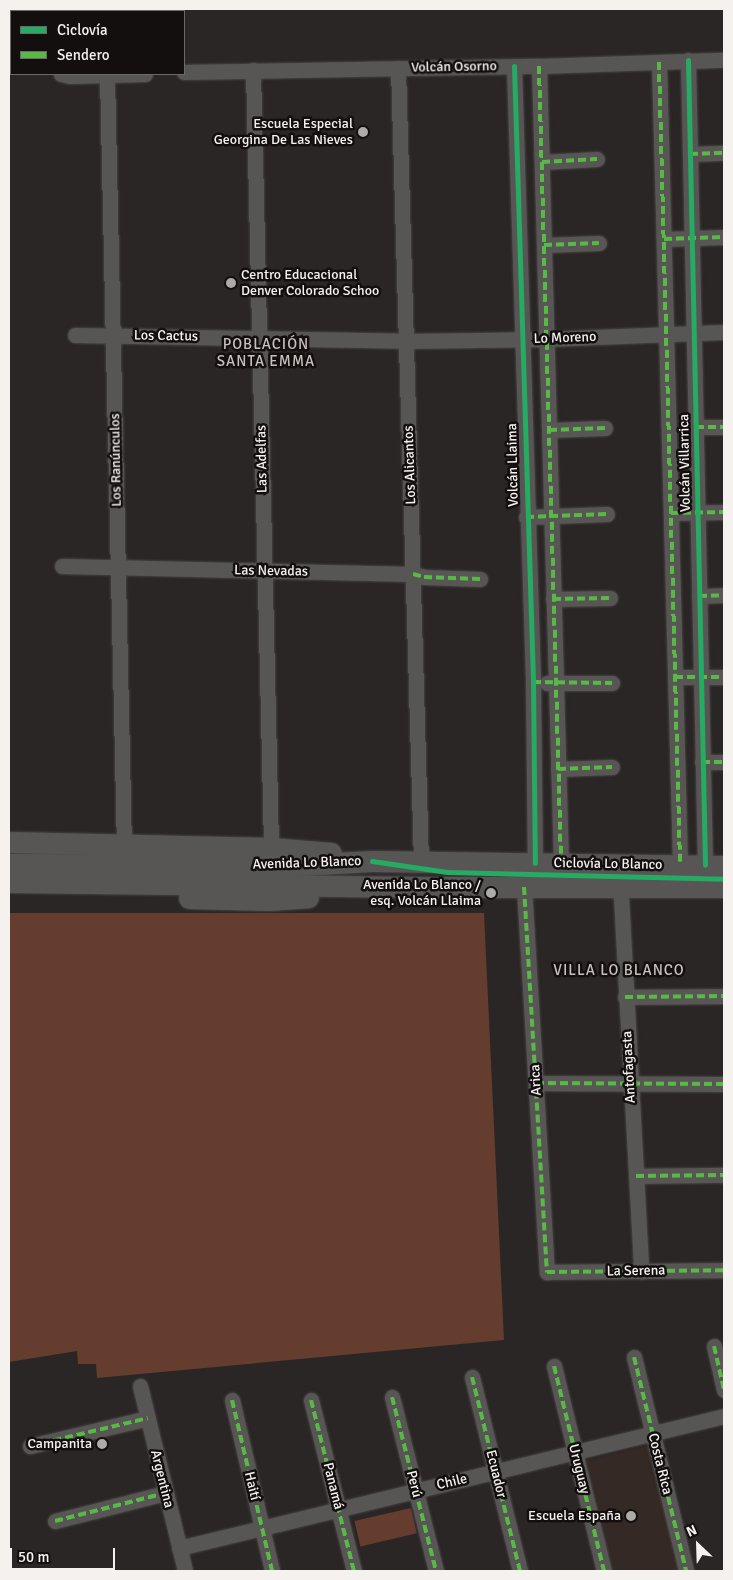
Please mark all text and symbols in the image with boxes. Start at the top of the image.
legend [10,10,185,75]
text: Ciclovía [57,21,108,39]
text: Sendero [57,46,110,64]
street label: Volcán Osorno [411,58,497,76]
place label: Escuela Especial Georgina De Las Nieves [214,116,353,148]
marker: Escuela Especial Georgina De Las Nieves [357,126,369,138]
place label: Centro Educacional Denver Colorado Schoo [241,267,379,300]
marker: Centro Educacional Denver Colorado Schoo [225,277,237,289]
street label: Los Cactus [134,327,198,345]
street label: Lo Moreno [533,329,597,347]
district label: POBLACIÓN SANTA EMMA [215,335,317,370]
street label: Los Ranúnculos [107,413,125,507]
street label: Volcán Villarrica [676,414,694,512]
street label: Volcán Llaima [504,423,522,507]
street label: Las Adelfas [253,425,271,493]
street label: Los Alicantos [400,425,420,505]
street label: Las Nevadas [234,562,308,580]
street label: Avenida Lo Blanco [252,853,362,873]
street label: Ciclovía Lo Blanco [553,855,663,873]
place label: Avenida Lo Blanco / esq. Volcán Llaima [363,877,481,910]
marker: Avenida Lo Blanco / esq. Volcán Llaima [485,887,497,899]
district label: VILLA LO BLANCO [551,962,687,980]
street label: Antofagasta [619,1030,639,1104]
street label: Arica [527,1064,545,1096]
street label: La Serena [606,1262,666,1280]
street label: Costa Rica [644,1432,676,1496]
place label: Campanita [28,1436,92,1452]
marker: Campanita [96,1438,108,1450]
street label: Uruguay [565,1442,593,1496]
street label: Argentina [147,1448,177,1510]
street label: Ecuador [482,1448,510,1500]
street label: Panamá [319,1461,347,1511]
street label: Perú [403,1469,425,1499]
street label: Haití [241,1470,263,1502]
street label: Chile [435,1470,469,1494]
place label: Escuela España [528,1508,621,1524]
marker: Escuela España [625,1510,637,1522]
north arrow [673,1520,723,1570]
text: N [684,1521,700,1541]
scale bar [12,1538,118,1570]
text: 50 m [18,1548,49,1566]

